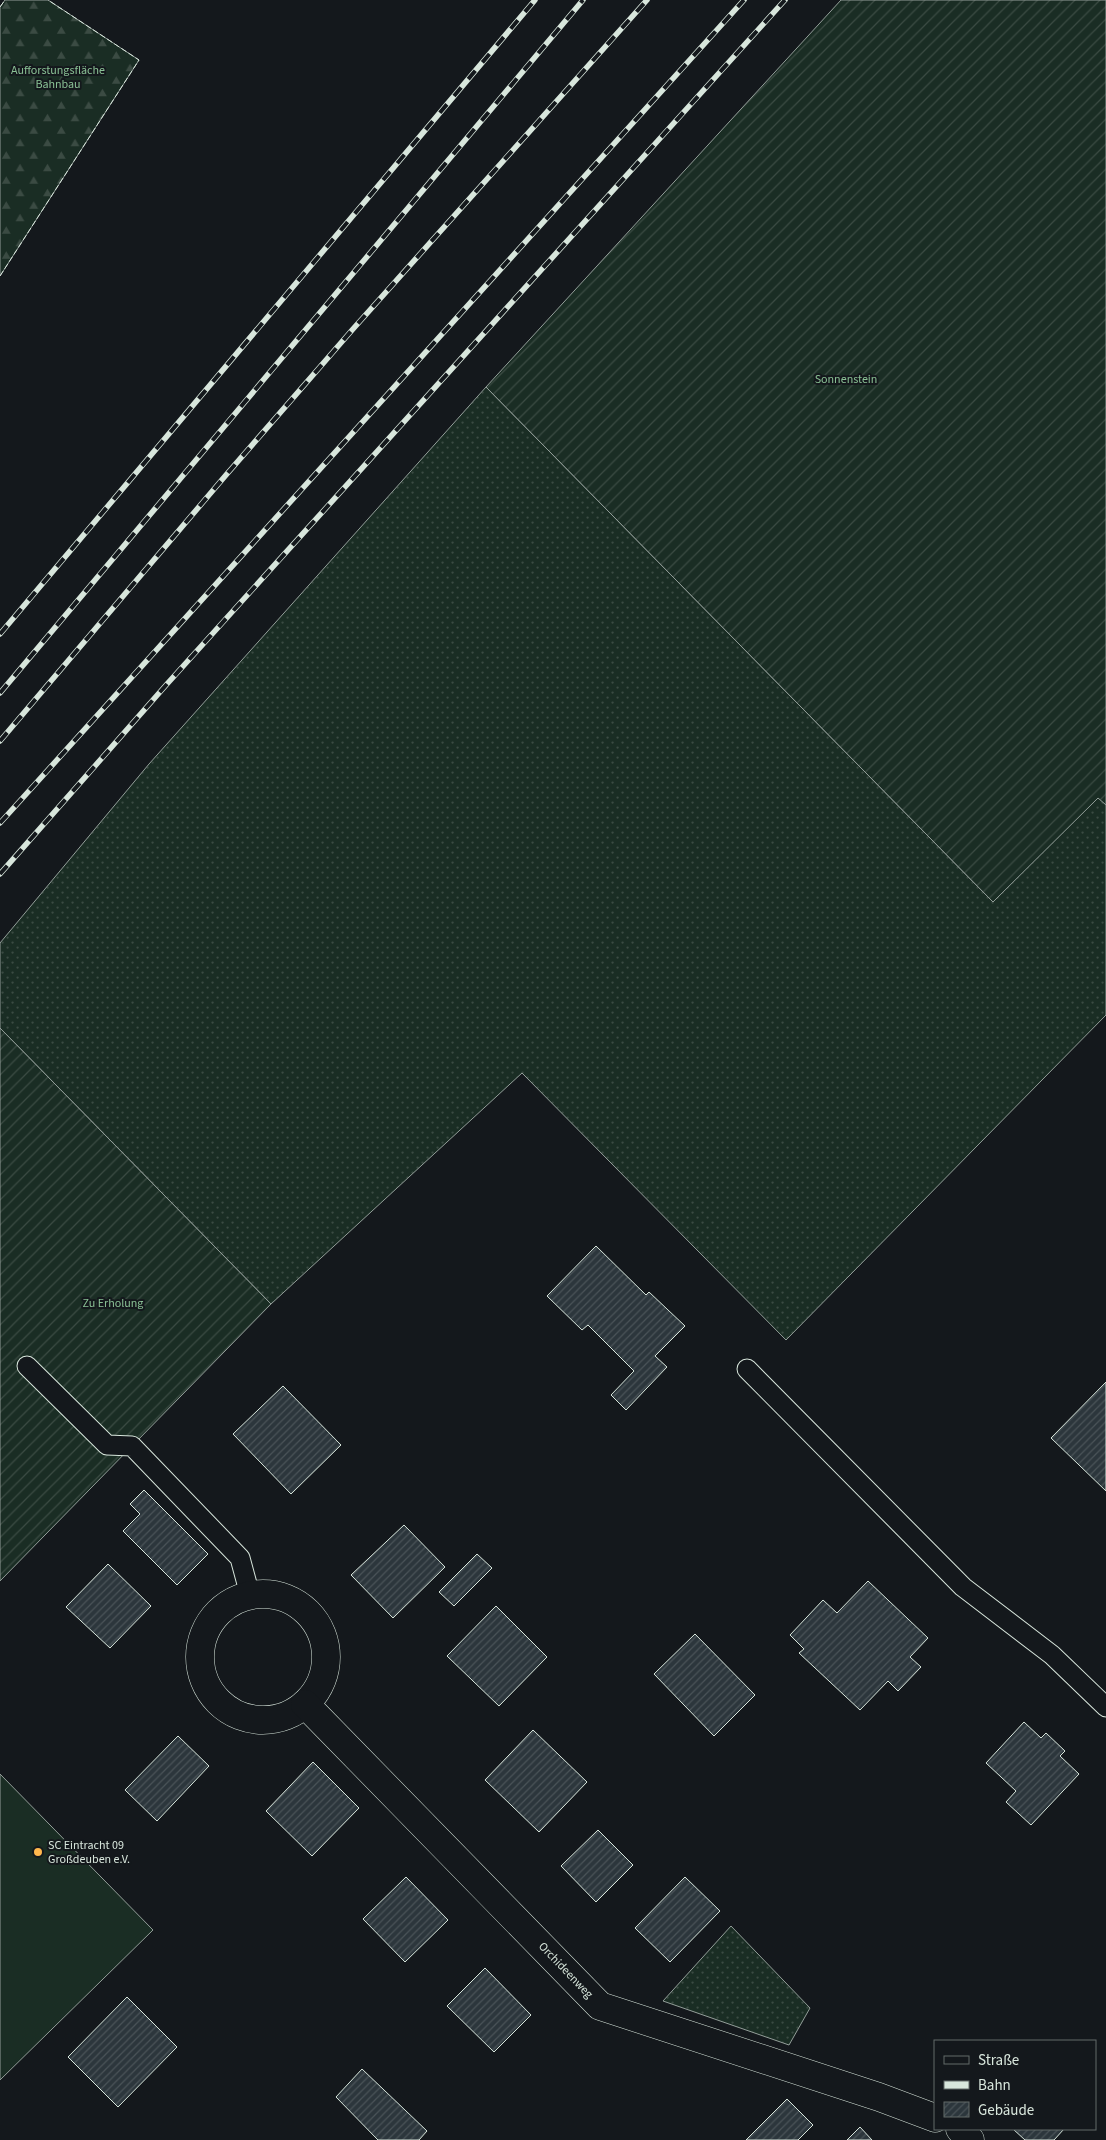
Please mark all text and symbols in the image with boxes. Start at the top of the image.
park label: Aufforstungsfläche Bahnbau [11,62,105,93]
park label: Sonnenstein [815,371,877,388]
park label: Zu Erholung [83,1295,143,1312]
place label: SC Eintracht 09 Großdeuben e.V. [48,1837,130,1868]
marker: SC Eintracht 09 Großdeuben e.V. [32,1846,44,1858]
street label: Orchideenweg [534,1938,597,2002]
legend [934,2040,1096,2130]
text: Straße [978,2050,1019,2071]
text: Bahn [978,2075,1011,2096]
text: Gebäude [978,2100,1034,2121]

